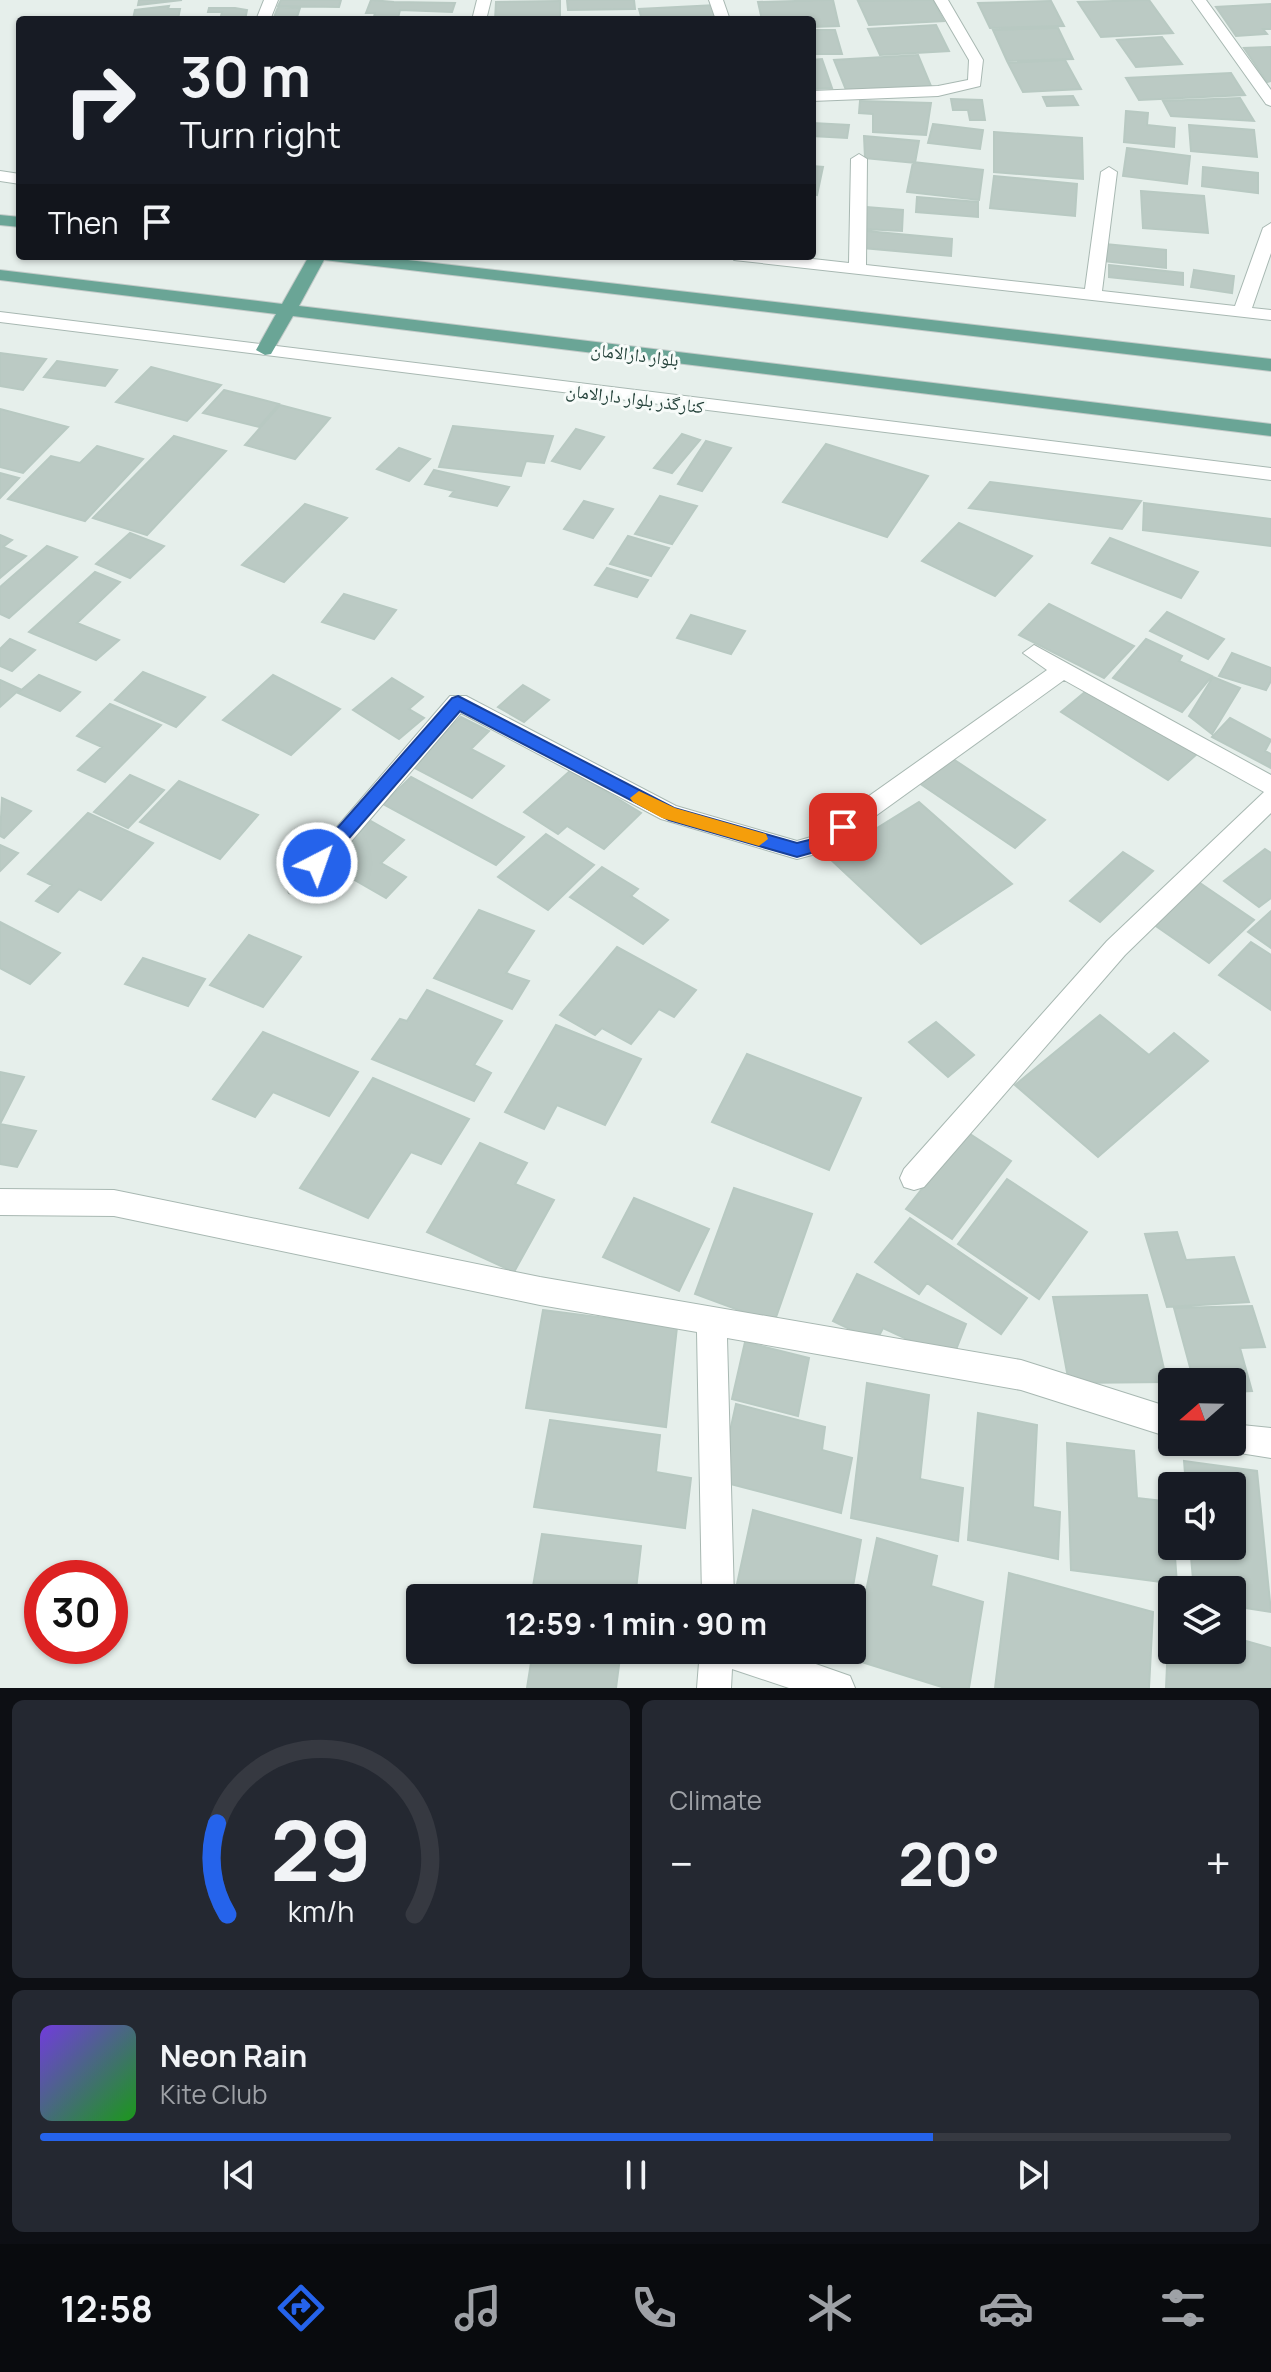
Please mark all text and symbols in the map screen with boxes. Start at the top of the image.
text: 30 m [180,37,311,114]
icon: right [48,48,152,152]
text: Turn right [180,110,341,159]
icon: arrive [135,200,179,244]
text: Then [48,202,119,243]
street label: بلوار دارالامان [590,337,680,371]
street label: کنارگذر بلوار دارالامان [565,378,706,418]
pin [809,793,877,861]
icon: arrive [821,805,865,849]
position arrow [275,821,359,905]
north arrow [1158,1368,1246,1456]
map controls [1158,1368,1246,1664]
button: sound [1158,1472,1246,1560]
speed limit sign: 30 [24,1560,128,1664]
button: layers [1158,1576,1246,1664]
text: 12:59 · 1 min · 90 m [505,1603,767,1644]
text: Climate [670,1782,762,1818]
text: 29 [270,1792,371,1906]
text: 20° [898,1822,1001,1904]
text: − [670,1833,693,1893]
text: + [1206,1833,1231,1893]
text: km/h [288,1892,354,1931]
text: Neon Rain [160,2035,307,2076]
text: Kite Club [160,2076,267,2112]
icon: previous [217,2153,261,2197]
icon: pause [614,2153,658,2197]
icon: next [1011,2153,1055,2197]
icon: directions [273,2280,329,2336]
icon: music [450,2280,506,2336]
icon: phone [626,2280,682,2336]
icon: climate [802,2280,858,2336]
icon: car [978,2280,1034,2336]
icon: filters [1155,2280,1211,2336]
text: 12:58 [60,2284,153,2333]

